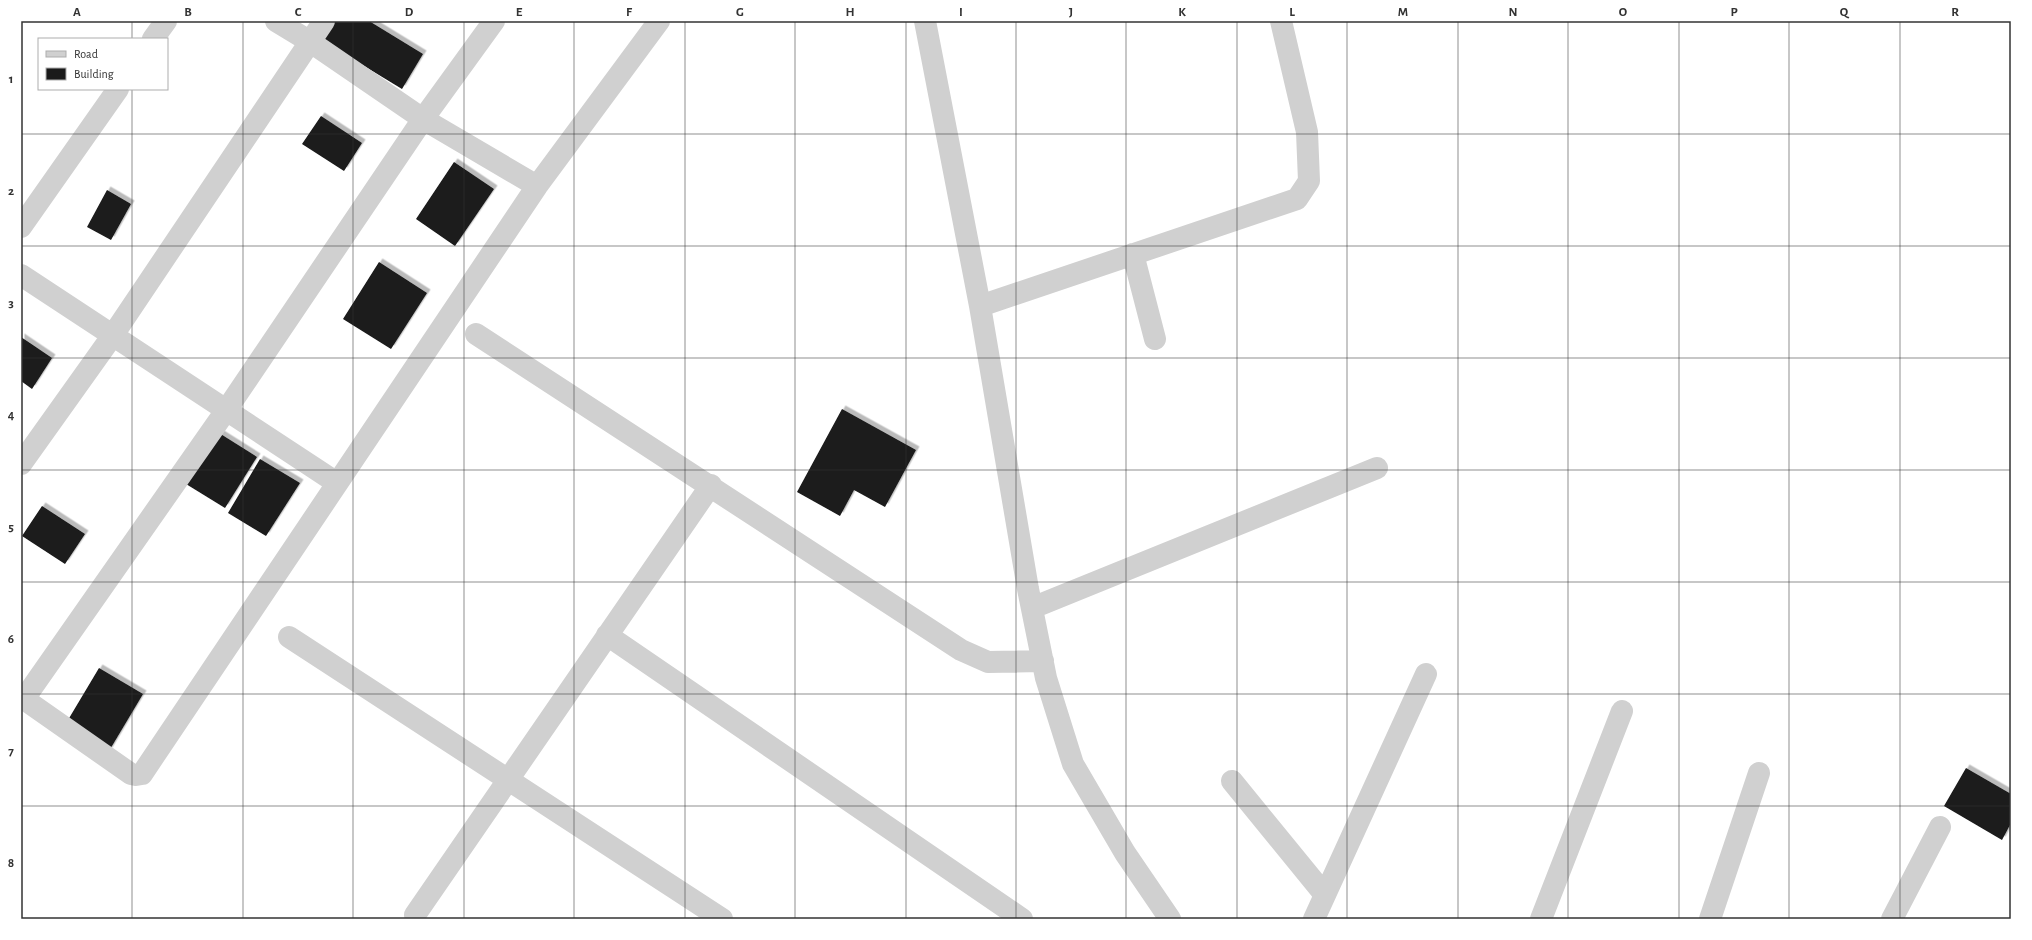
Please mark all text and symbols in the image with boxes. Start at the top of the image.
text: A [73,6,81,19]
text: B [184,6,192,19]
text: C [295,6,302,19]
text: D [405,6,414,19]
text: E [516,6,523,19]
text: F [626,6,633,19]
text: G [736,6,744,19]
text: H [845,6,855,19]
text: I [959,6,963,19]
text: J [1069,6,1073,19]
text: K [1178,6,1186,19]
text: L [1289,6,1295,19]
text: M [1398,6,1408,19]
text: N [1508,6,1518,19]
text: O [1619,6,1628,19]
text: P [1730,6,1738,19]
text: Q [1840,6,1850,19]
text: R [1951,6,1959,19]
legend [38,38,168,90]
text: Road [74,48,98,60]
text: Building [74,68,114,80]
text: 1 [9,73,13,86]
text: 2 [8,185,14,198]
text: 3 [8,297,14,310]
text: 4 [8,409,15,422]
text: 5 [8,521,14,534]
text: 6 [8,633,14,646]
text: 7 [8,745,14,758]
text: 8 [8,857,14,870]

